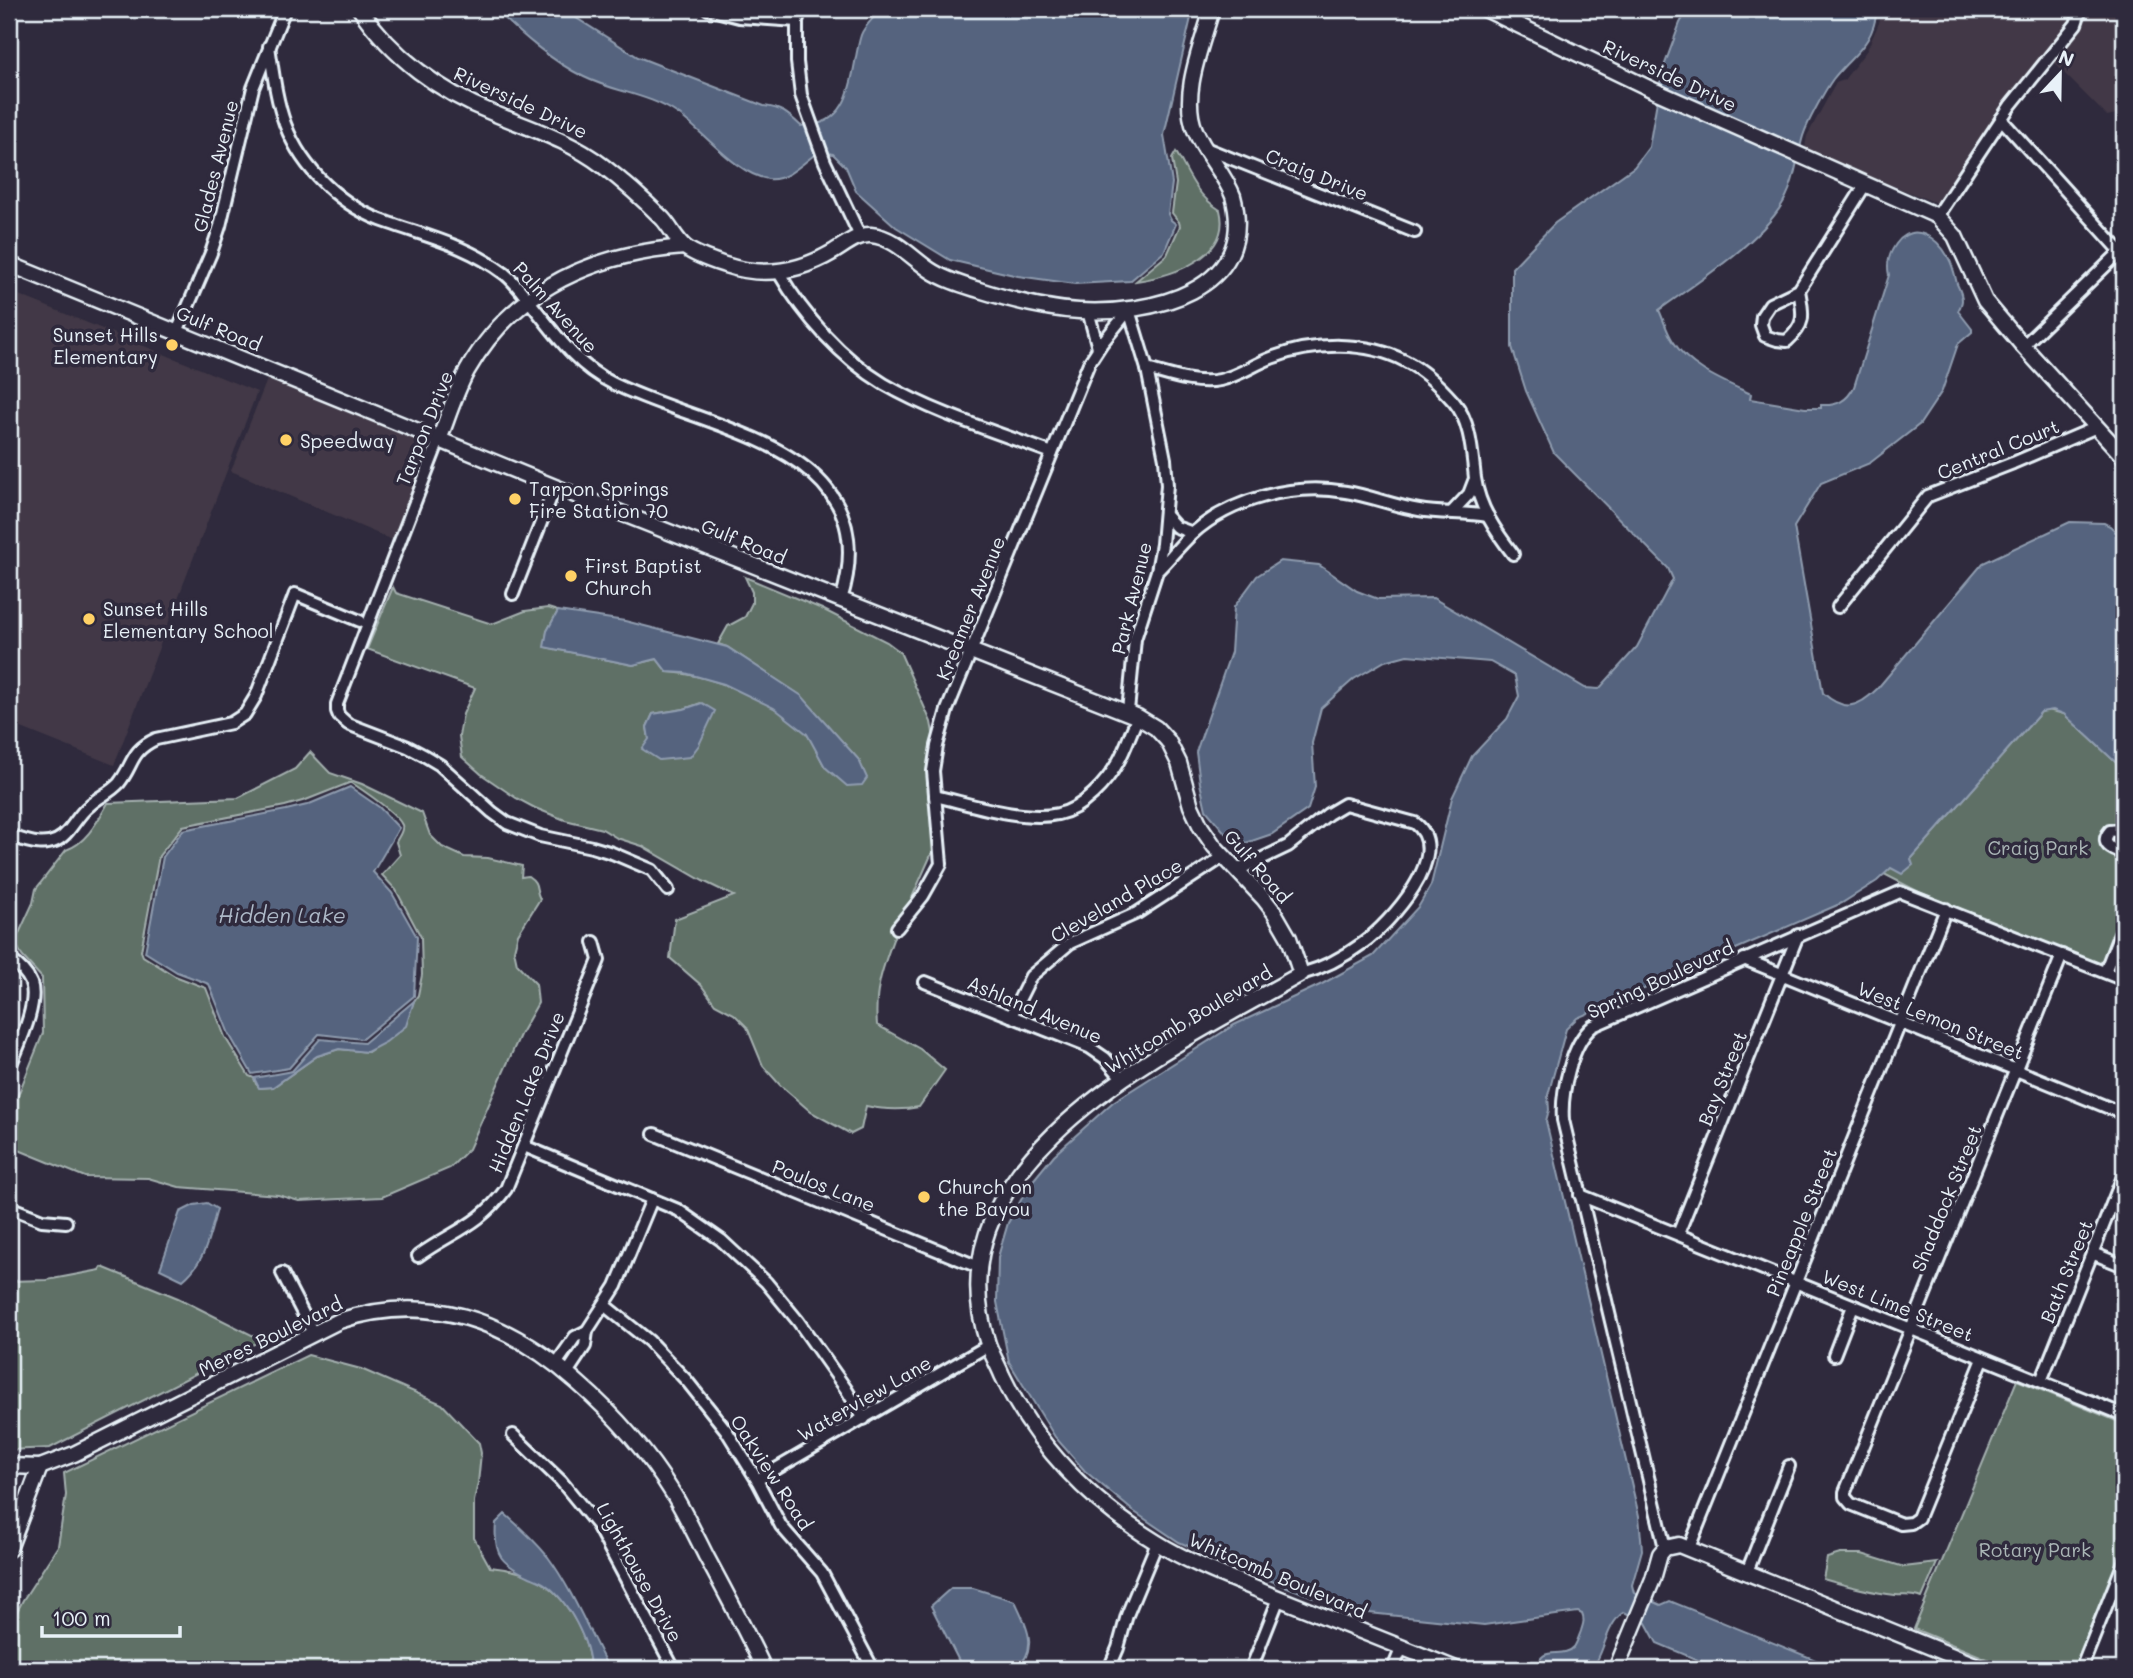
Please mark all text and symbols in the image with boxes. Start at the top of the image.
street label: Riverside Drive [1599,33,1741,117]
north arrow [2024,38,2094,108]
text: N [2055,43,2078,72]
street label: Riverside Drive [450,60,592,144]
street label: Glades Avenue [186,97,244,235]
street label: Craig Drive [1262,142,1372,206]
street label: Palm Avenue [508,256,604,358]
street label: Gulf Road [173,300,265,356]
place label: Sunset Hills Elementary [53,322,158,369]
marker: Sunset Hills Elementary [164,337,180,353]
street label: Tarpon Drive [390,367,458,489]
street label: Central Court [1933,413,2063,485]
place label: Speedway [300,428,395,453]
marker: Speedway [278,432,294,448]
place label: Tarpon Springs Fire Station 70 [529,476,669,523]
marker: Tarpon Springs Fire Station 70 [507,491,523,507]
street label: Gulf Road [698,513,790,569]
street label: Kreamer Avenue [930,532,1010,684]
street label: Park Avenue [1105,539,1157,657]
place label: First Baptist Church [585,553,702,600]
marker: First Baptist Church [563,568,579,584]
place label: Sunset Hills Elementary School [103,596,273,643]
marker: Sunset Hills Elementary School [81,611,97,627]
street label: Gulf Road [1219,824,1297,908]
park label: Craig Park [1988,835,2088,860]
street label: Cleveland Place [1046,852,1186,948]
water label: Hidden Lake [218,901,346,928]
street label: Spring Boulevard [1583,934,1737,1024]
street label: Whitcomb Boulevard [1100,959,1276,1079]
street label: Ashland Avenue [964,969,1106,1049]
street label: West Lemon Street [1854,975,2028,1065]
street label: Hidden Lake Drive [482,1008,570,1176]
street label: Bay Street [1692,1027,1752,1129]
street label: Shaddock Street [1905,1121,1987,1275]
street label: Pineapple Street [1760,1144,1842,1300]
street label: Poulos Lane [769,1153,879,1217]
place label: Church on the Bayou [938,1174,1032,1221]
marker: Church on the Bayou [916,1189,932,1205]
street label: Bath Street [2034,1216,2098,1326]
street label: West Lime Street [1818,1263,1978,1347]
street label: Meres Boulevard [194,1290,346,1382]
street label: Waterview Lane [792,1349,936,1447]
street label: Oakview Road [725,1410,819,1534]
street label: Lighthouse Drive [591,1498,689,1646]
street label: Whitcomb Boulevard [1185,1526,1371,1624]
park label: Rotary Park [1979,1537,2091,1562]
scale bar [42,1594,180,1638]
text: 100 m [52,1604,111,1631]

